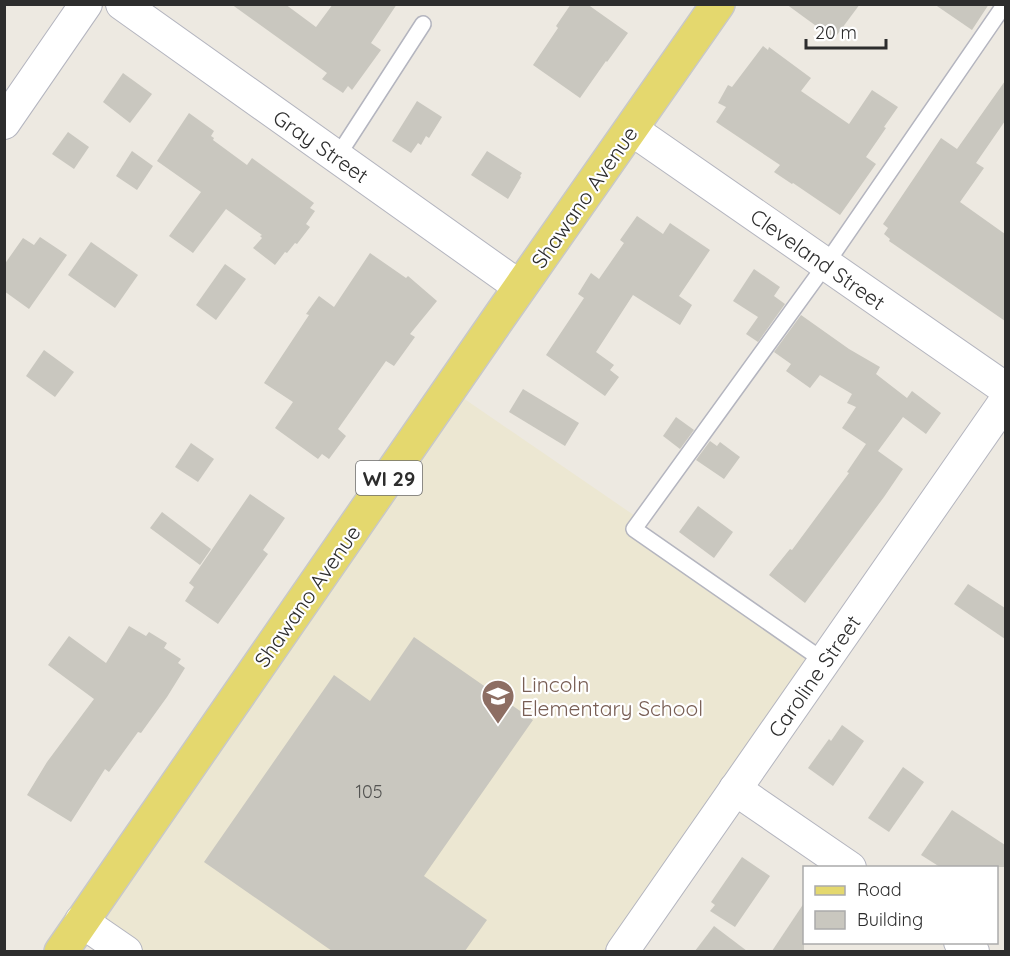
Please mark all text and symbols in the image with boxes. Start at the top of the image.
scale bar [806,12,886,50]
text: 20 m [815,21,857,44]
street label: Gray Street [268,104,374,188]
street label: Shawano Avenue [525,121,643,273]
street label: Cleveland Street [746,203,890,315]
road number: WI 29 [356,461,422,495]
street label: Shawano Avenue [248,520,366,672]
street label: Caroline Street [762,610,866,742]
place label: Lincoln Elementary School [521,671,703,721]
school or university icon: Lincoln Elementary School [480,678,516,725]
house number: 105 [355,780,383,803]
legend [803,866,998,944]
text: Road [857,878,902,901]
text: Building [857,908,923,931]

